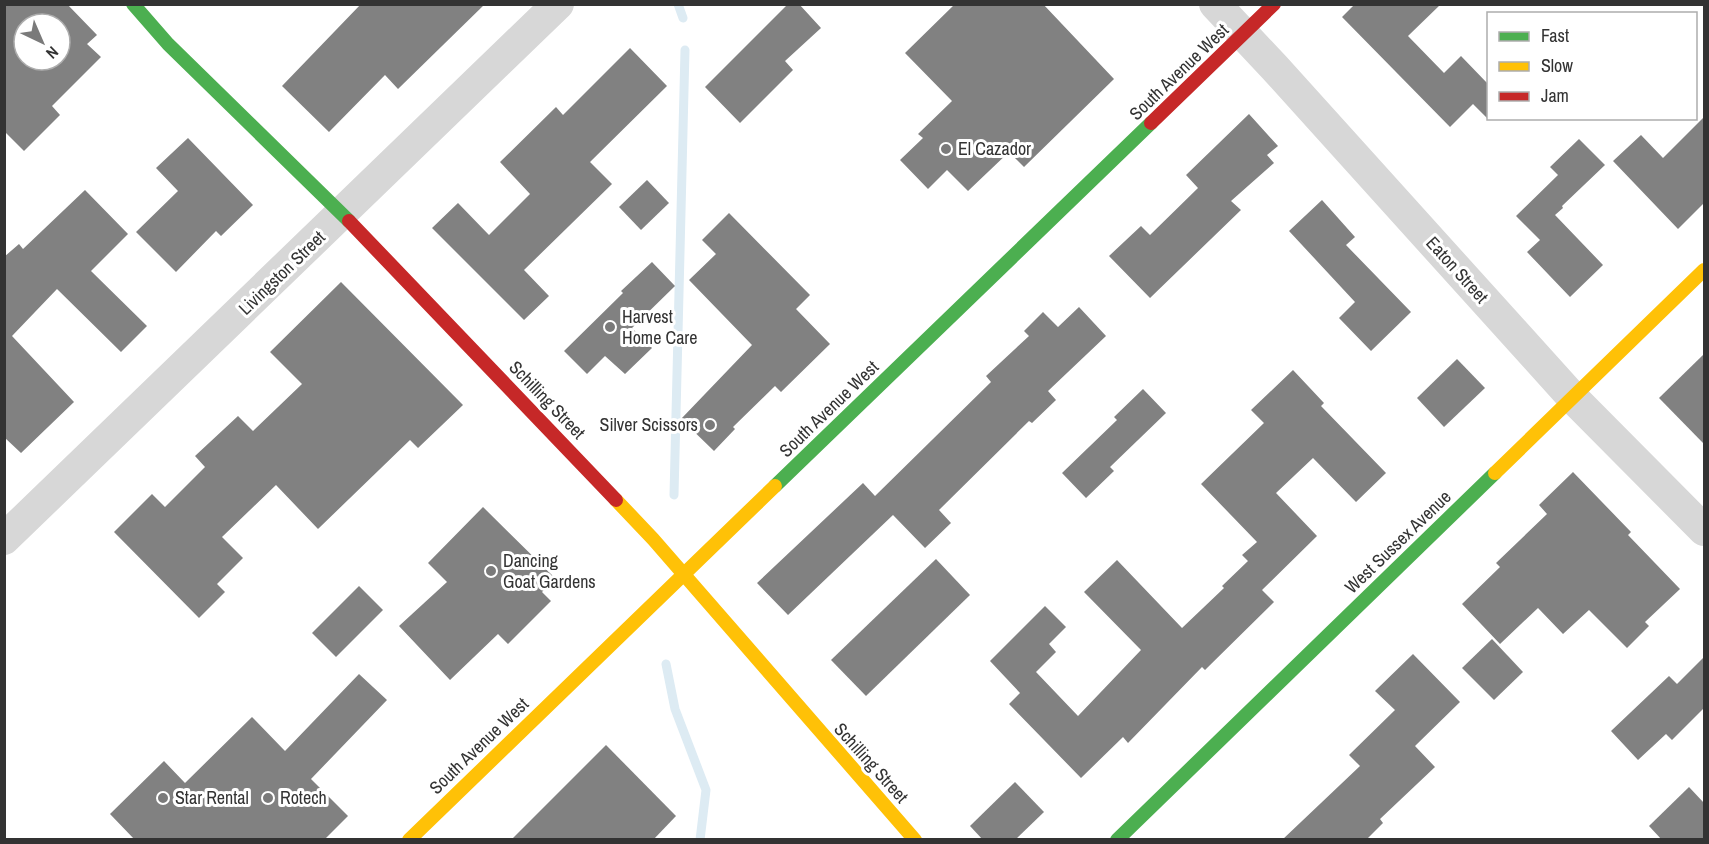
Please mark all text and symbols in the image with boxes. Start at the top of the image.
north arrow [12,12,72,72]
legend [1487,12,1697,120]
street label: South Avenue West [1124,18,1234,125]
text: Fast [1541,23,1569,48]
text: N [41,42,63,64]
text: Slow [1541,53,1573,78]
text: Jam [1541,83,1569,108]
place label: El Cazador [958,136,1031,161]
marker: El Cazador [939,142,953,156]
street label: Livingston Street [233,225,330,320]
street label: Eaton Street [1421,231,1494,309]
place label: Harvest Home Care [622,304,697,350]
marker: Harvest Home Care [603,320,617,334]
street label: Schilling Street [504,355,591,444]
street label: South Avenue West [774,355,884,462]
place label: Silver Scissors [600,412,698,437]
marker: Silver Scissors [703,418,717,432]
street label: West Sussex Avenue [1339,484,1456,599]
place label: Dancing Goat Gardens [503,548,596,594]
marker: Dancing Goat Gardens [484,564,498,578]
street label: South Avenue West [424,692,534,799]
street label: Schilling Street [829,717,914,808]
place label: Star Rental [175,785,249,810]
place label: Rotech [280,785,327,810]
marker: Star Rental [156,791,170,805]
marker: Rotech [261,791,275,805]

